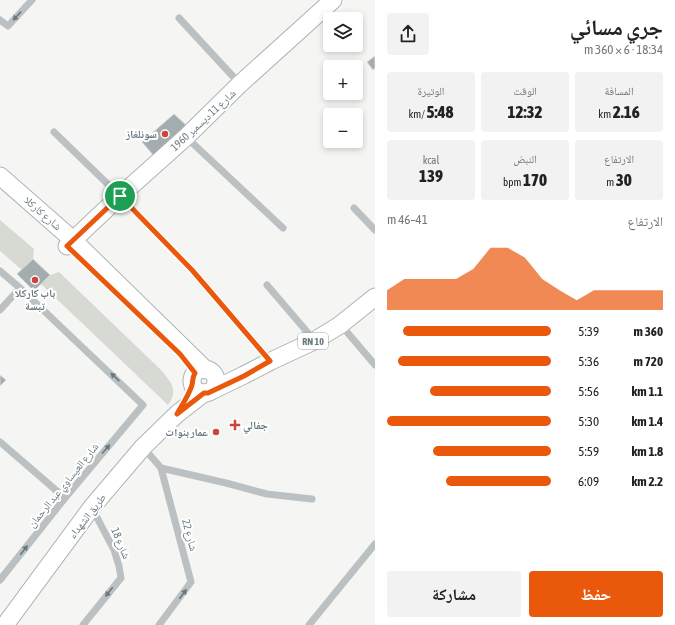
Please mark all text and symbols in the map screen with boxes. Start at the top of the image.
one-way arrow [12,11,21,21]
map controls [323,12,363,148]
button: layers [323,12,363,52]
button: share [387,13,429,55]
text: جري مسائي [570,14,663,40]
text: 18:34 · 6 × 360 m [584,42,663,57]
button: + [323,60,363,100]
text: الوتيرة [418,85,444,97]
text: الوقت [513,85,537,97]
text: المسافة [604,85,634,97]
street label: شارع 11 ديسمبر 1960 [168,87,239,154]
text: 5:48 [427,102,454,122]
text: 12:32 [508,102,543,122]
text: 2.16 [613,102,640,122]
button: − [323,108,363,148]
text: /km [409,108,427,120]
text: km [598,108,613,120]
place label: سونلغاز [125,128,157,141]
marker: سونلغاز [160,129,170,139]
text: النبض [513,153,537,165]
text: الارتفاع [604,153,634,165]
text: kcal [423,154,439,166]
text: 139 [419,166,443,186]
text: 170 [523,170,547,190]
text: 30 [616,170,632,190]
text: bpm [503,176,523,188]
text: m [606,176,616,188]
pin [103,179,137,213]
icon: arrive [109,185,131,207]
street label: شارع كاركلا [21,194,64,233]
text: 41–46 m [387,212,428,227]
text: الارتفاع [628,214,663,229]
marker: باب كاركلا تبسة [30,275,40,285]
place label: باب كاركلا تبسة [15,287,55,313]
text: 5:39 [578,324,599,339]
text: 360 m [634,324,663,339]
road number: RN 10 [298,333,328,349]
text: 5:36 [578,354,599,369]
text: 720 m [634,354,663,369]
one-way arrow [111,373,120,382]
text: 5:56 [578,384,599,399]
text: 1.1 km [632,384,663,399]
text: 5:30 [578,414,599,429]
text: 1.4 km [632,414,663,429]
place label: جفالي [243,419,268,434]
marker: جفالي [230,420,240,430]
place label: عمار بنوات [165,426,208,439]
marker: عمار بنوات [211,427,221,437]
street label: شارع العيساوي عبد الرحمان [25,440,103,531]
one-way arrow [102,444,111,454]
text: 5:59 [578,444,599,459]
text: 1.8 km [632,444,663,459]
text: 6:09 [578,474,599,489]
text: 2.2 km [632,474,663,489]
street label: طريق الشهداء [66,491,109,541]
street label: شارع 22 [179,518,200,553]
street label: شارع 18 [108,526,133,561]
one-way arrow [20,544,29,555]
button: مشاركة [387,571,521,617]
button: حفظ [529,571,663,617]
one-way arrow [105,586,114,597]
one-way arrow [178,589,186,599]

